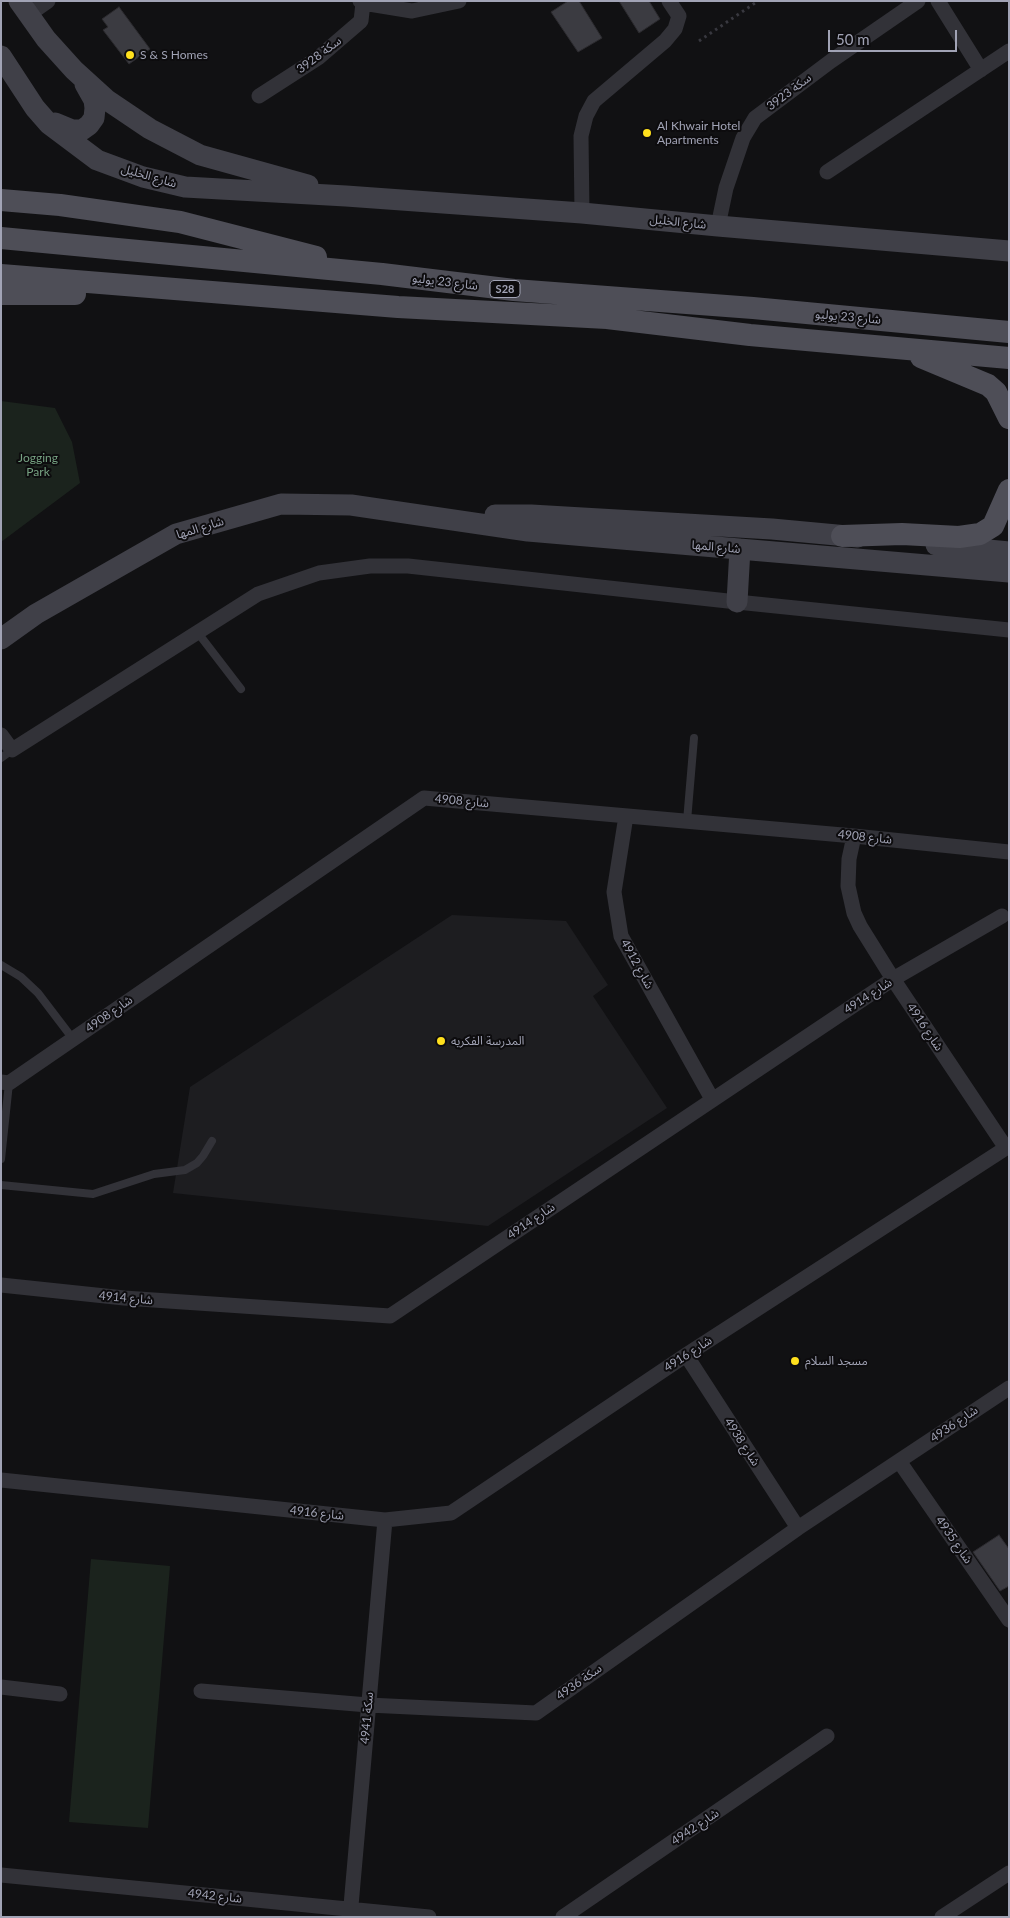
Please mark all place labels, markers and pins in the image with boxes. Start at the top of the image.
place label: S & S Homes [140,48,208,62]
marker: S & S Homes [124,49,136,61]
place label: Al Khwair Hotel Apartments [657,119,740,147]
marker: Al Khwair Hotel Apartments [641,127,653,139]
place label: المدرسة الفكريه [451,1034,524,1048]
marker: المدرسة الفكريه [435,1035,447,1047]
place label: مسجد السلام [805,1354,868,1368]
marker: مسجد السلام [789,1355,801,1367]

